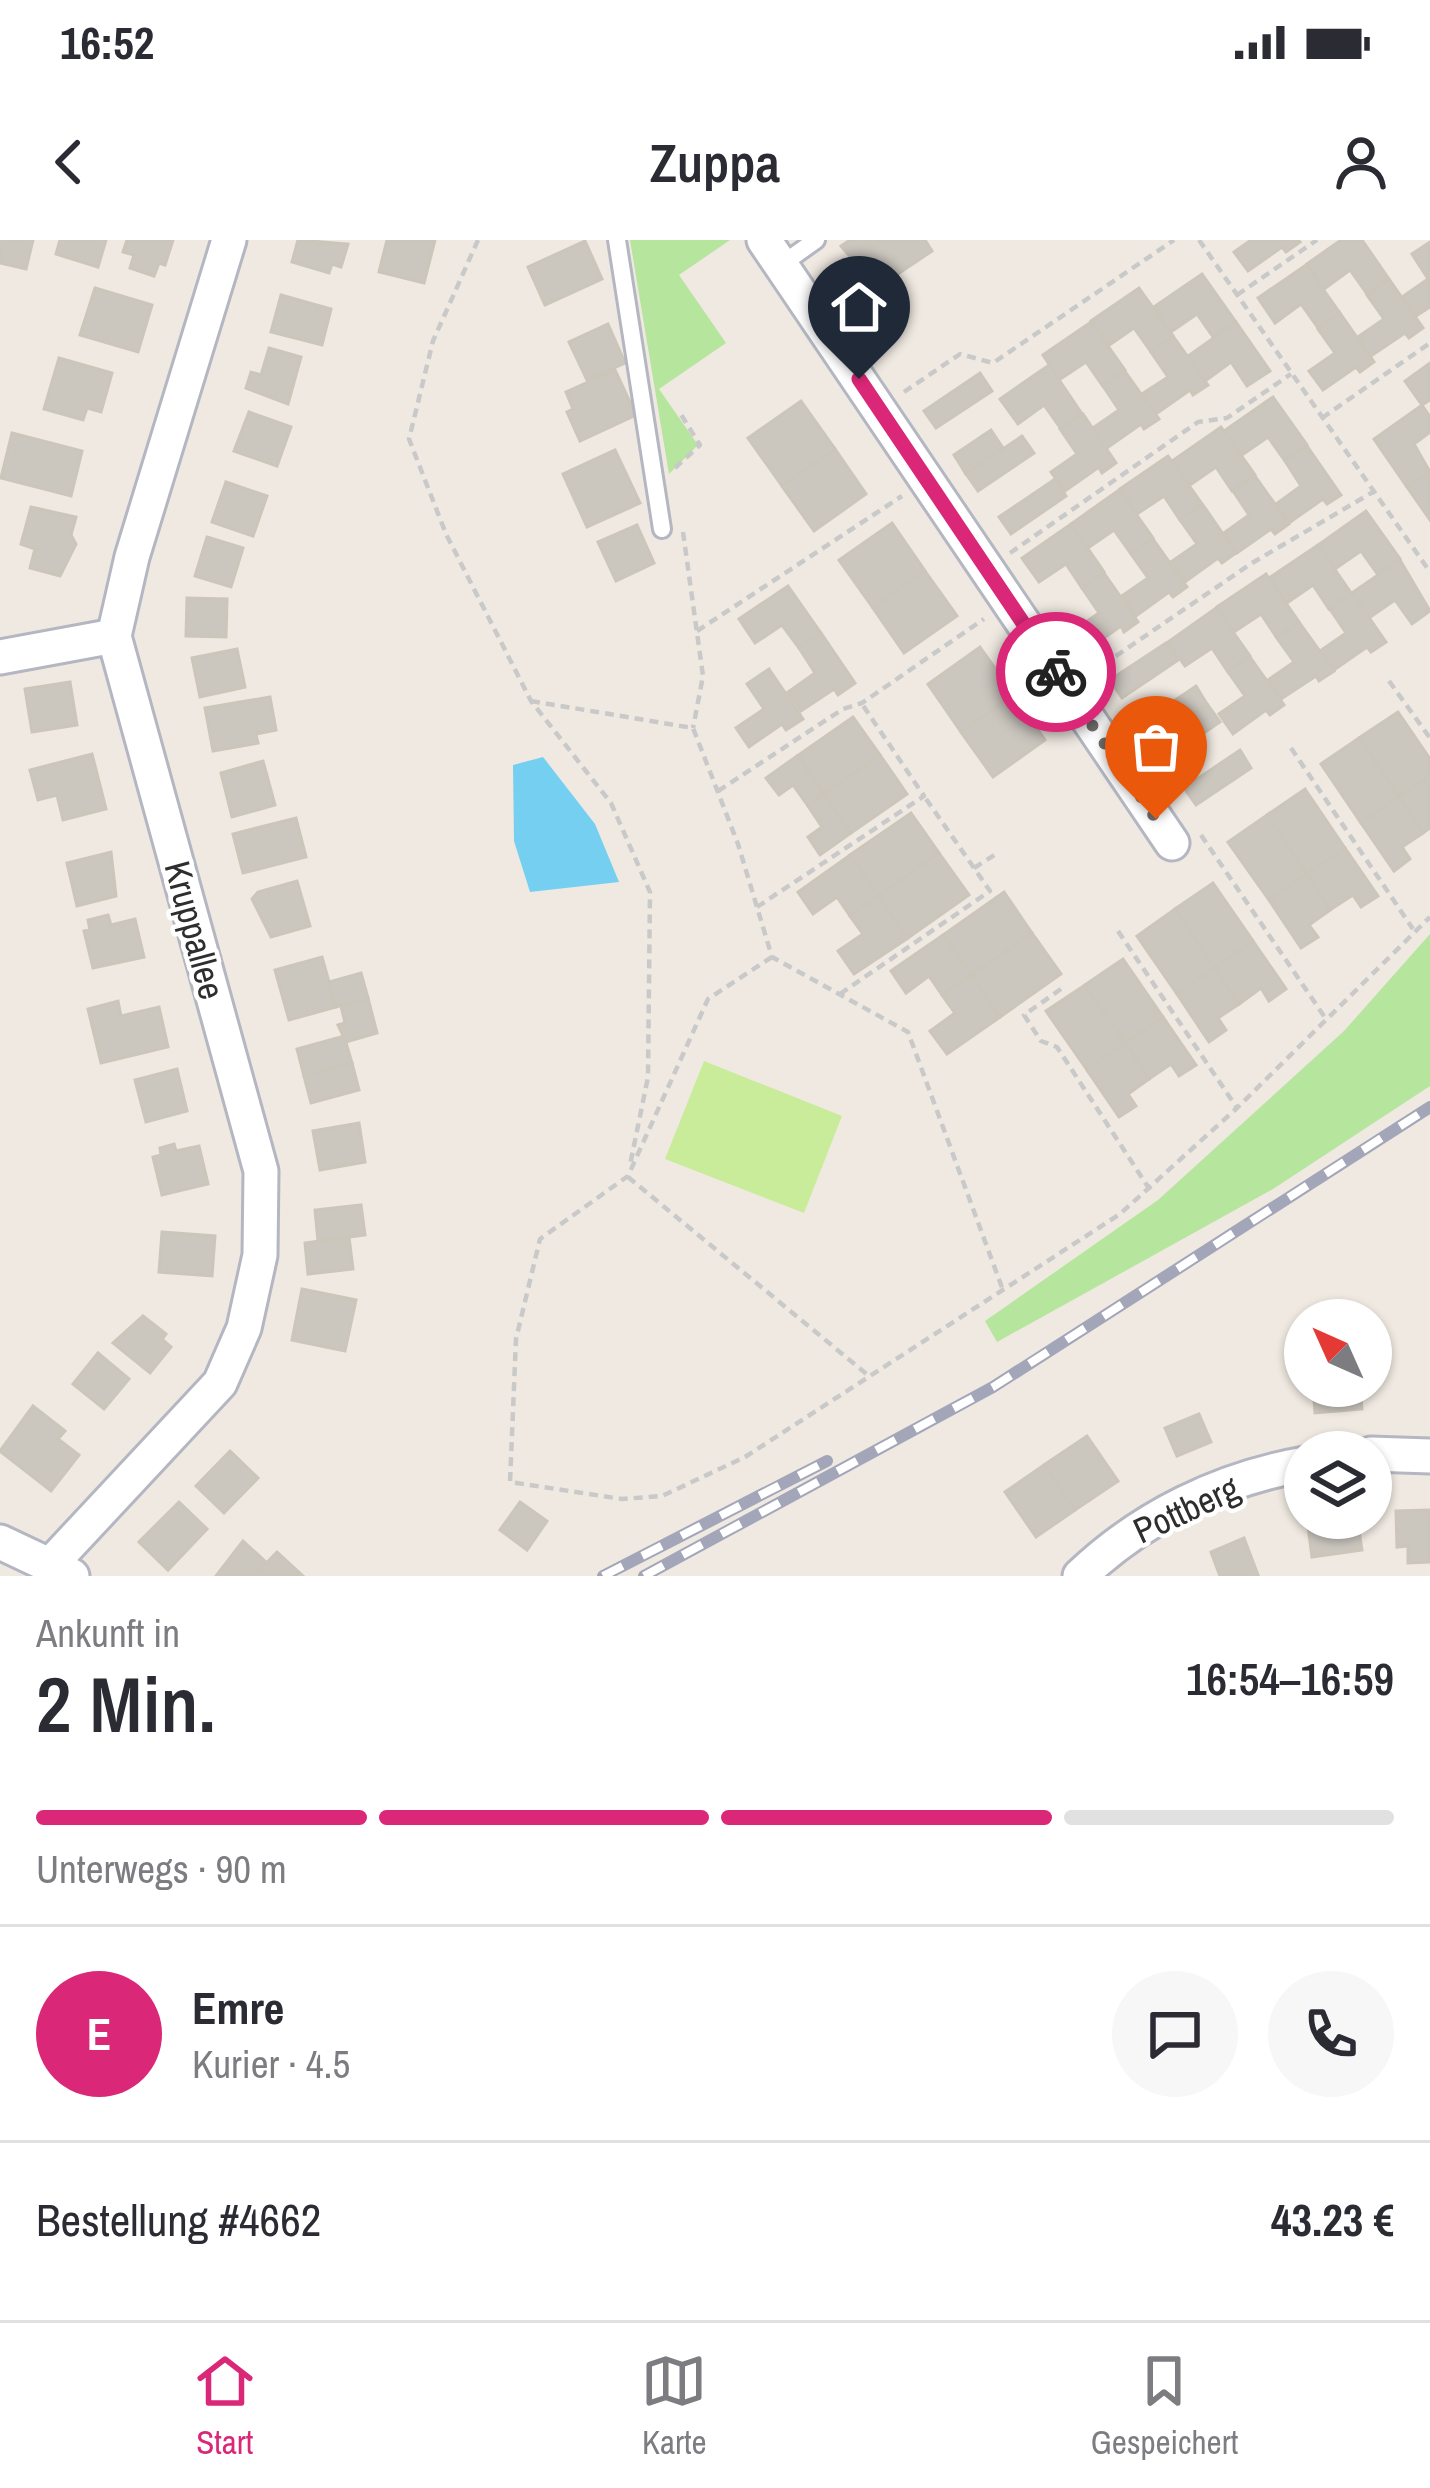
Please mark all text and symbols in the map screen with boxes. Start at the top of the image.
text: 16:52 [60,12,154,73]
text: Zuppa [650,126,780,199]
icon: back [36,129,102,195]
icon: person [1328,129,1394,195]
pin [808,256,910,379]
icon: home [826,274,892,340]
courier [996,612,1116,732]
icon: bike [1023,639,1089,705]
pin [1105,696,1207,819]
icon: bag [1123,714,1189,780]
street label: Kruppallee [154,856,236,1004]
north arrow [1284,1299,1392,1407]
map controls [1284,1299,1392,1539]
button: layers [1284,1431,1392,1539]
street label: Pottberg [1125,1463,1247,1554]
text: Ankunft in [36,1607,180,1659]
text: 16:54–16:59 [1186,1648,1394,1709]
text: 2 Min. [36,1651,216,1756]
text: Unterwegs · 90 m [36,1843,287,1895]
button: chat [1112,1971,1238,2097]
button: phone [1268,1971,1394,2097]
text: Emre [192,1977,284,2038]
text: E [87,2003,111,2064]
text: Kurier · 4.5 [192,2038,350,2090]
text: Bestellung #4662 [36,2189,321,2250]
text: 43.23 € [1271,2189,1394,2250]
tab: Start [192,2348,258,2464]
tab: Karte [641,2348,707,2464]
tab: Gespeichert [1091,2348,1238,2464]

